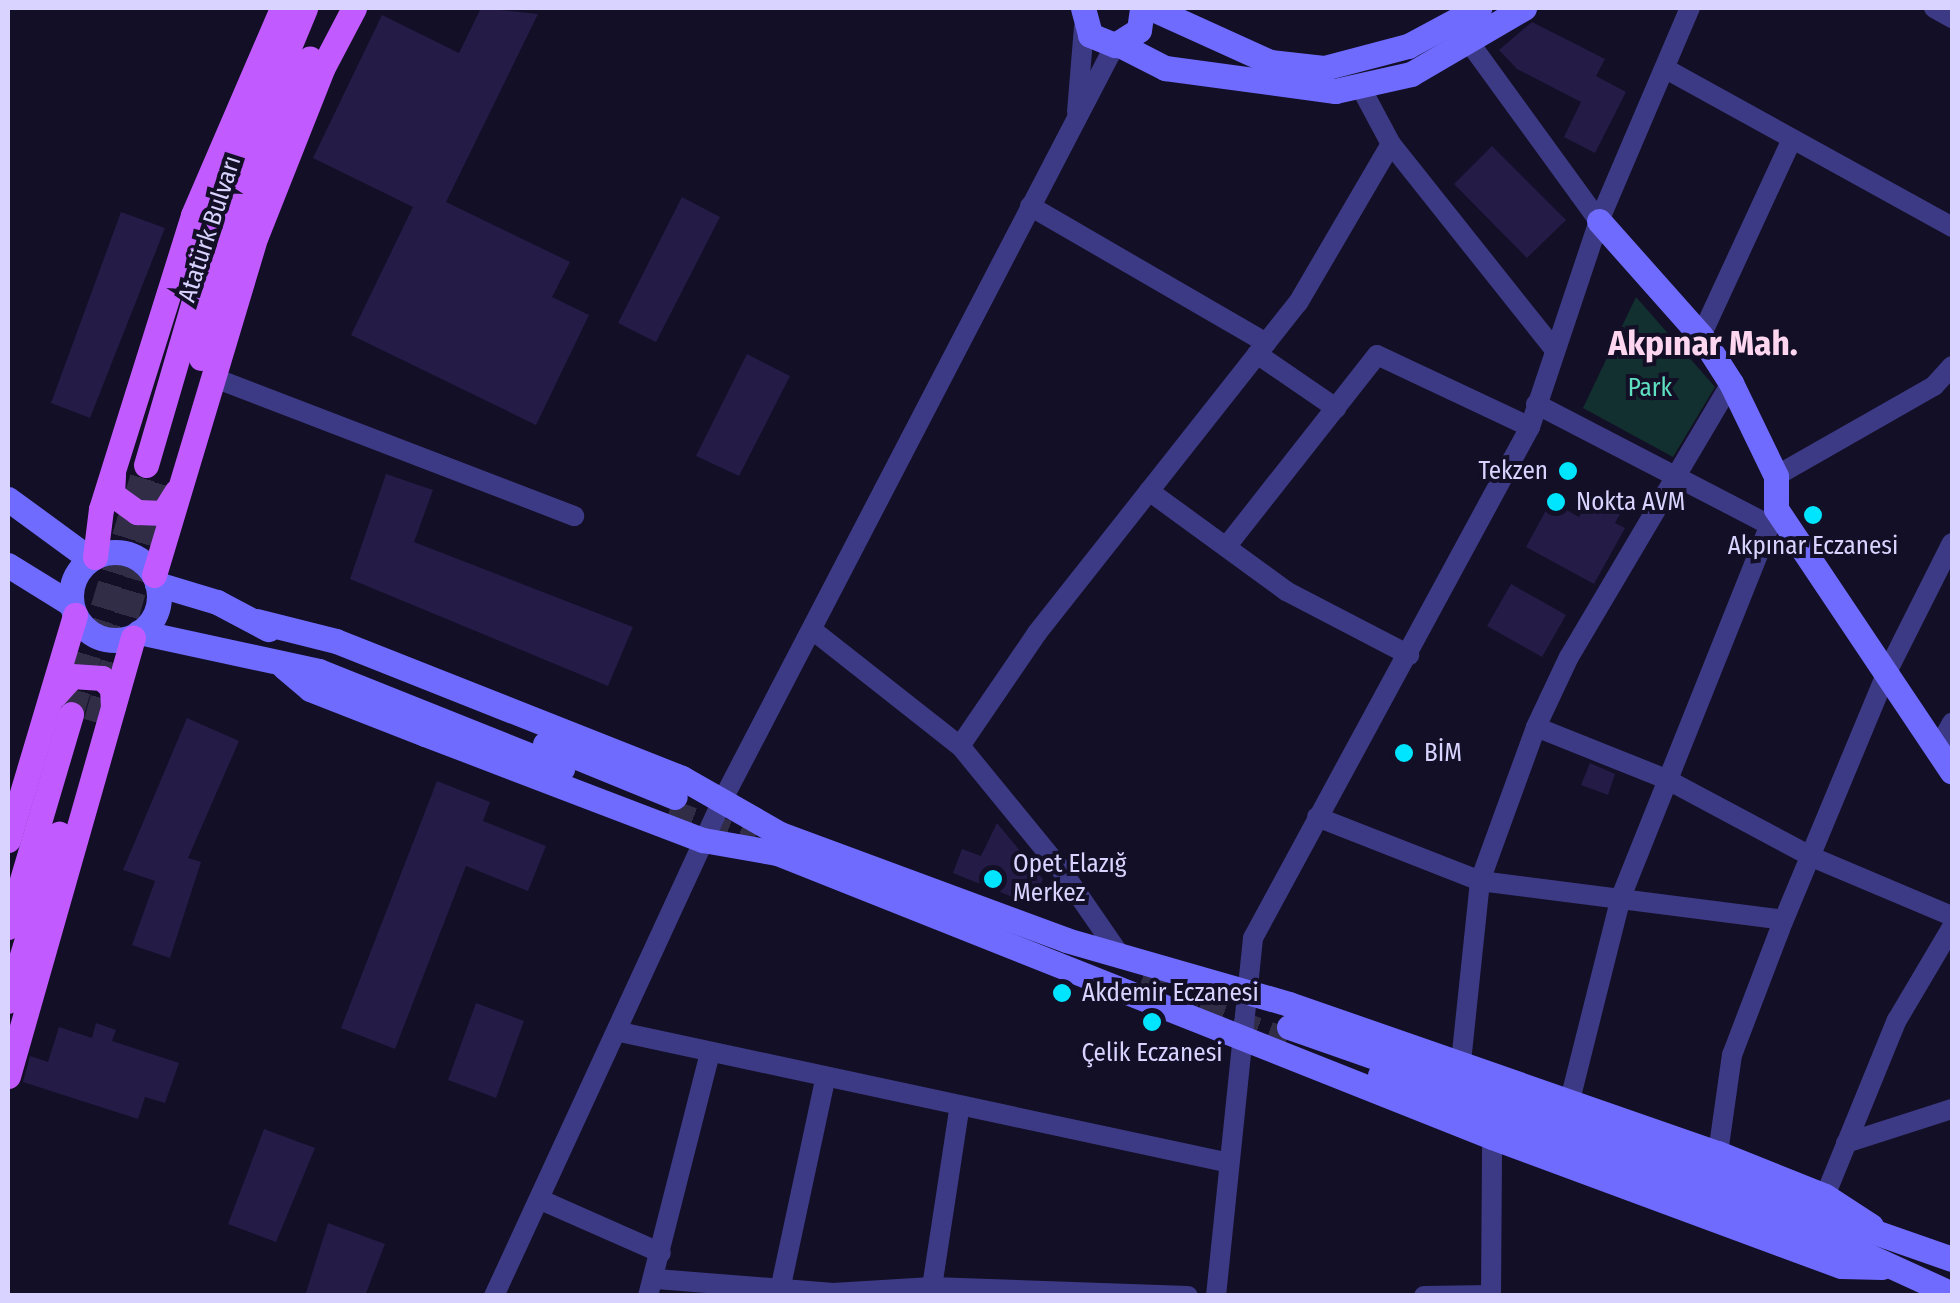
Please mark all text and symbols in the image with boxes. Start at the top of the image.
street label: Atatürk Bulvarı [172,152,248,306]
district label: Akpınar Mah. [1608,322,1798,364]
park label: Park [1628,373,1672,403]
place label: Tekzen [1479,456,1548,486]
marker: Tekzen [1557,460,1579,482]
place label: Nokta AVM [1576,487,1685,517]
marker: Nokta AVM [1545,491,1567,513]
marker: Akpınar Eczanesi [1802,504,1824,526]
place label: Akpınar Eczanesi [1728,531,1898,561]
place label: BİM [1424,738,1462,768]
marker: BİM [1393,742,1415,764]
place label: Opet Elazığ Merkez [1013,850,1127,909]
marker: Opet Elazığ Merkez [982,868,1004,890]
place label: Akdemir Eczanesi [1082,978,1259,1008]
marker: Akdemir Eczanesi [1051,982,1073,1004]
marker: Çelik Eczanesi [1141,1011,1163,1033]
place label: Çelik Eczanesi [1081,1038,1223,1068]

